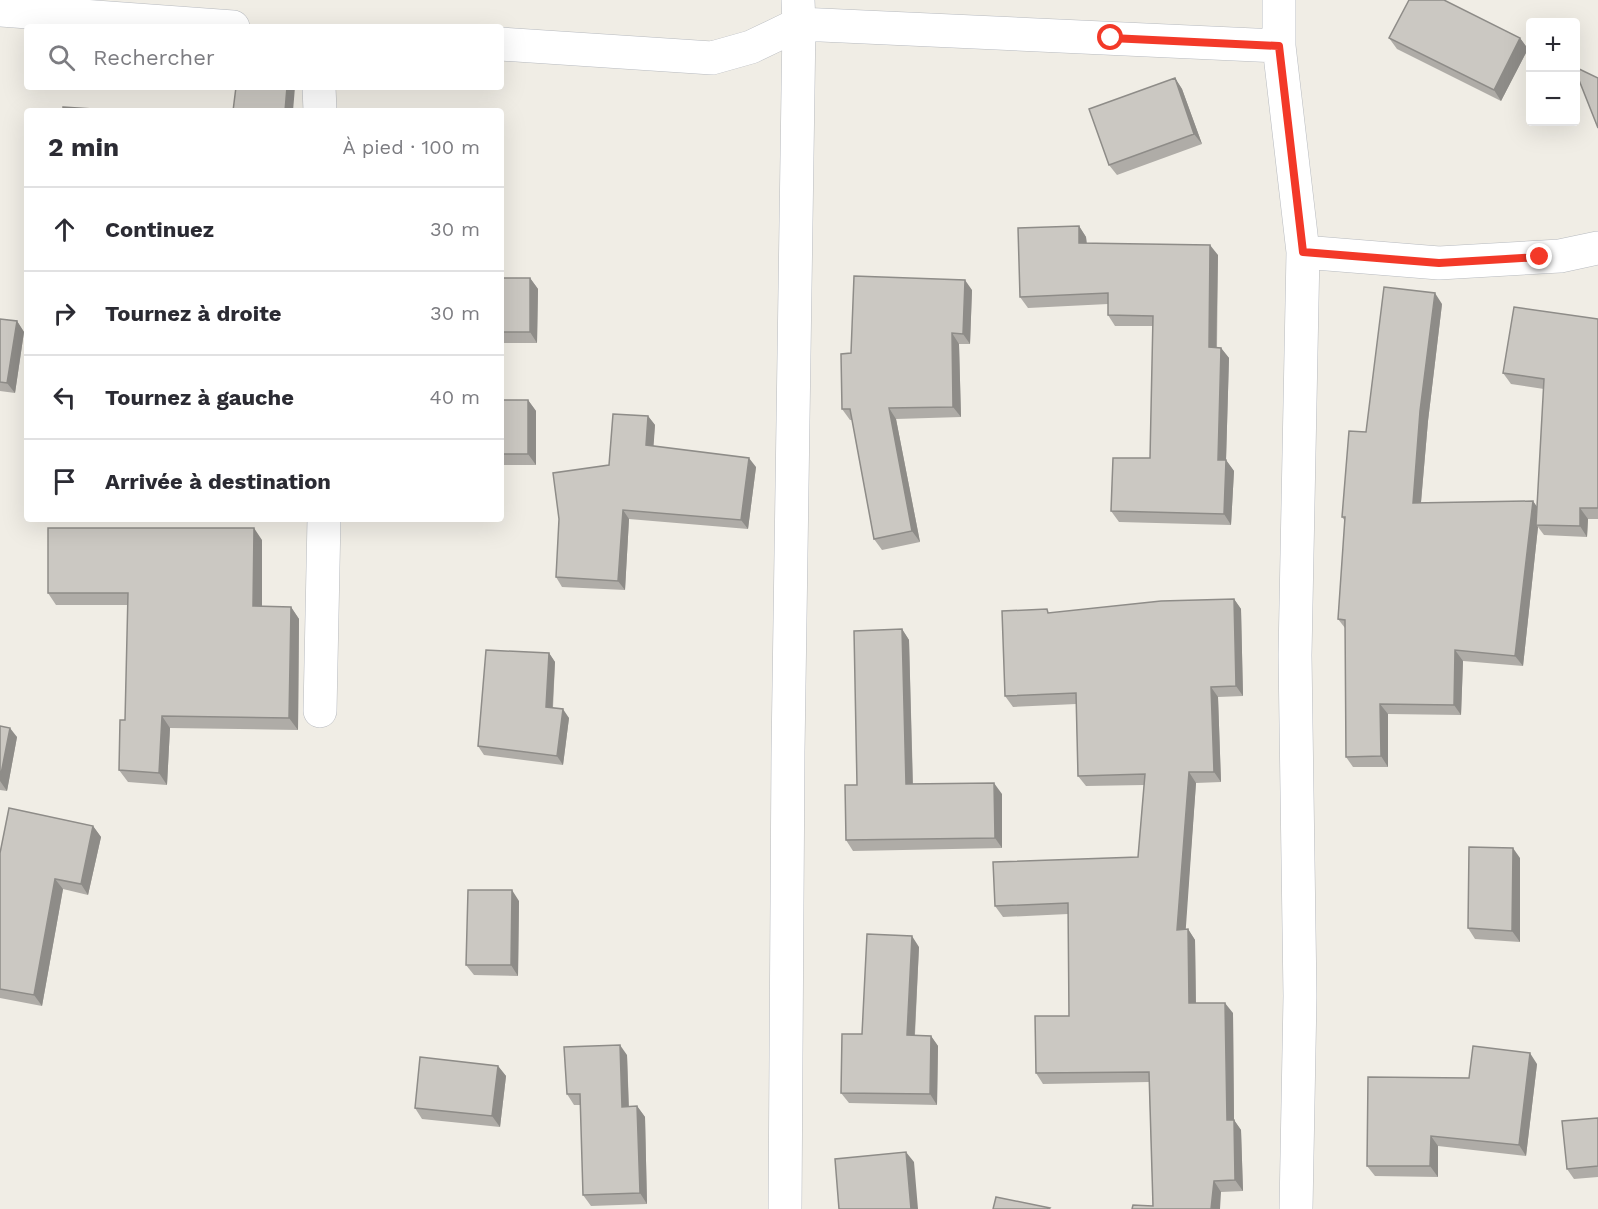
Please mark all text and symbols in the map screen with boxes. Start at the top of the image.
map controls [1526,18,1580,126]
button: + [1526,18,1580,72]
search box [24,24,504,90]
route start [1097,24,1123,50]
icon: search [45,41,78,74]
text: Rechercher [93,45,215,70]
button: − [1526,72,1580,126]
text: 2 min [48,132,119,162]
text: À pied · 100 m [343,135,480,159]
icon: ahead [48,213,81,246]
text: Continuez [105,217,214,242]
text: 30 m [430,217,480,241]
route end [1526,243,1552,269]
icon: right [48,297,81,330]
text: Tournez à droite [105,301,282,326]
text: 30 m [430,301,480,325]
icon: left [48,381,81,414]
text: Tournez à gauche [105,385,294,410]
text: 40 m [429,385,480,409]
icon: arrive [48,465,81,498]
text: Arrivée à destination [105,469,331,494]

